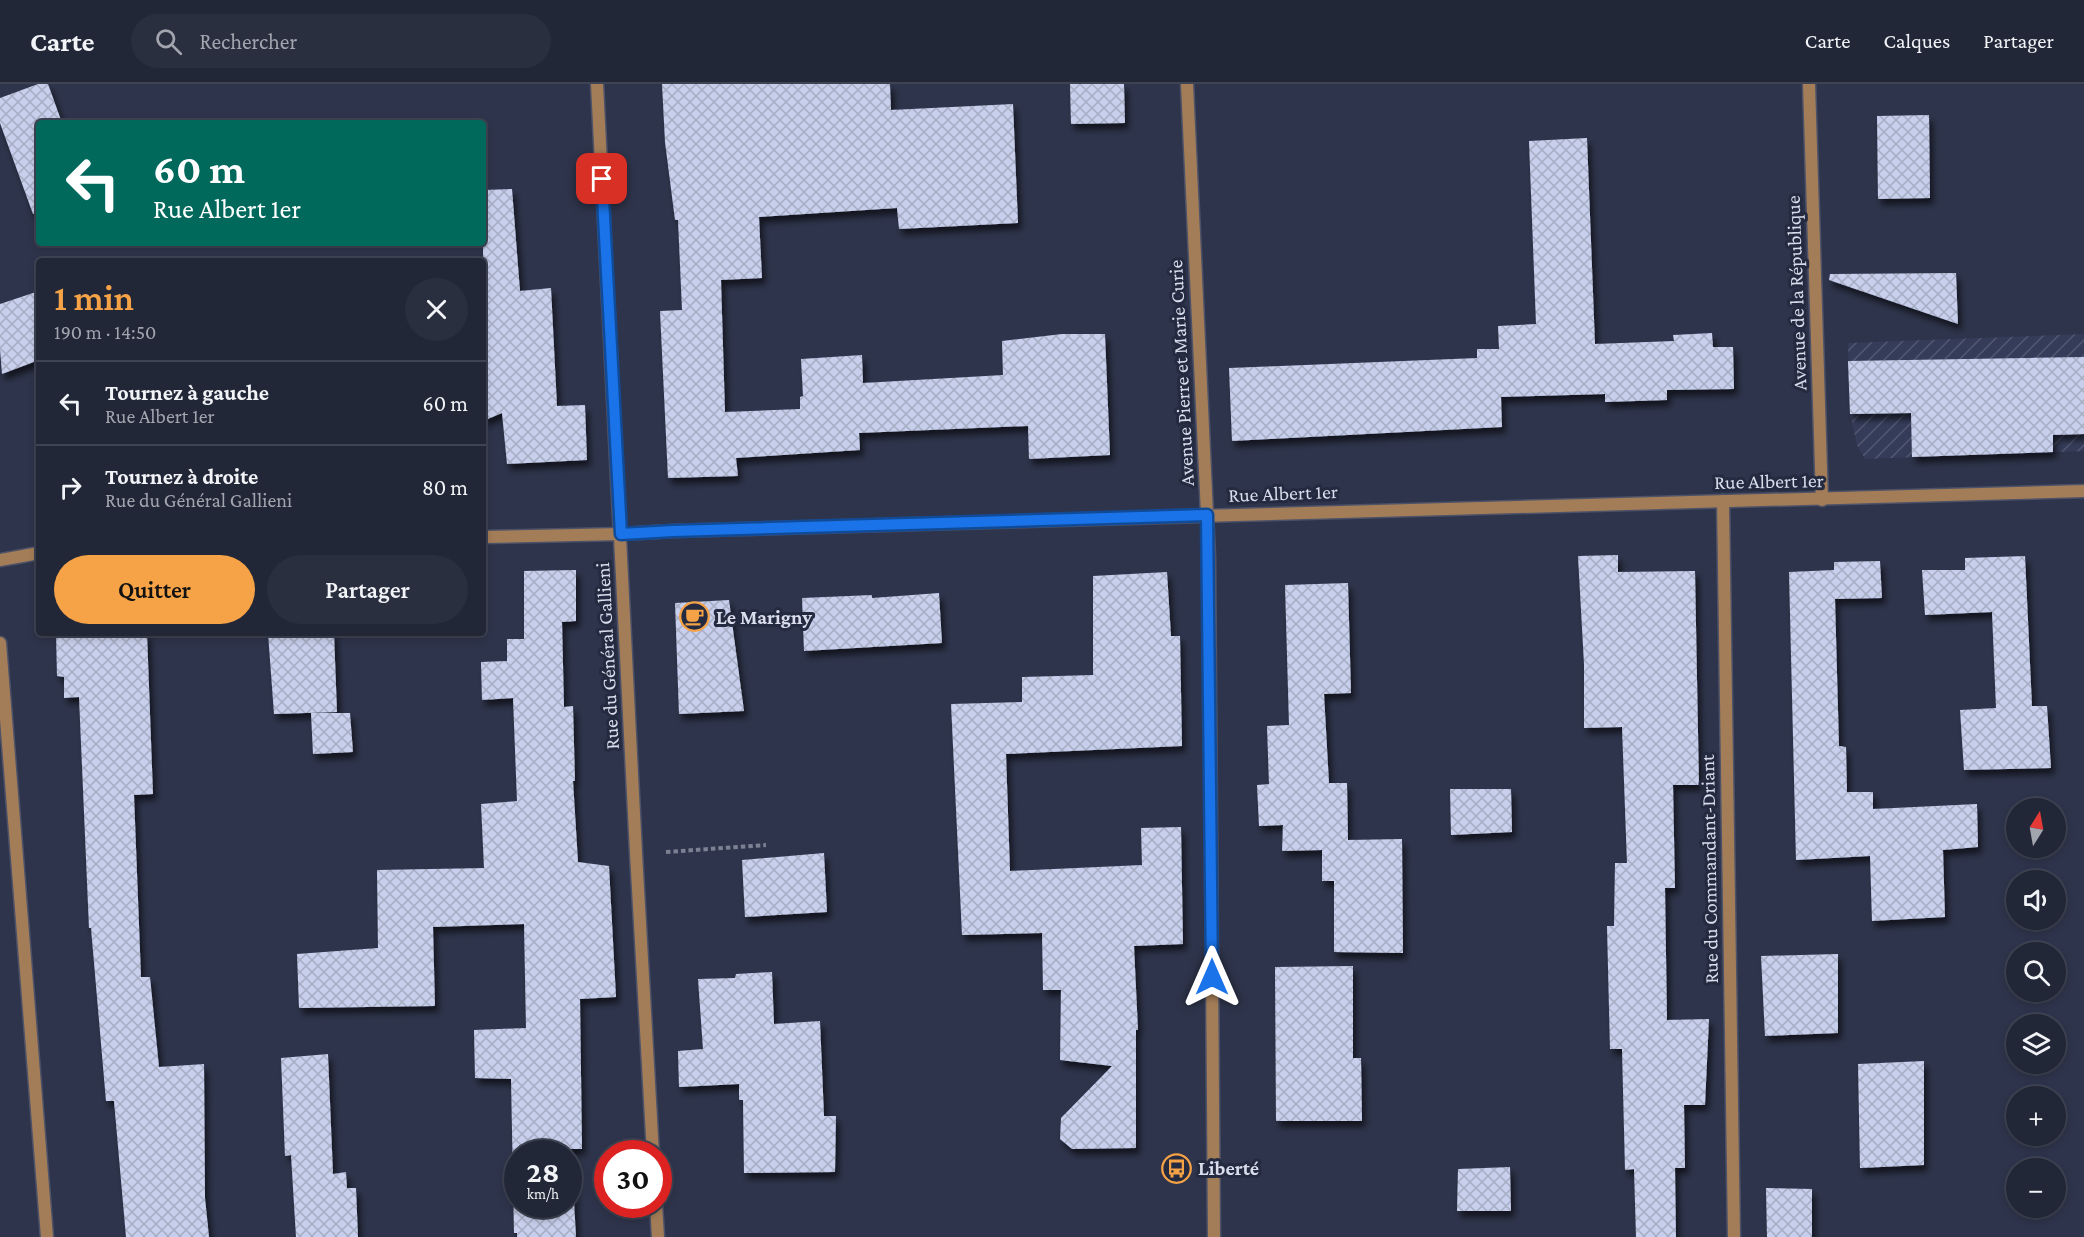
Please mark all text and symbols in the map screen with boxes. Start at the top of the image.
search box [131,14,551,68]
icon: search [152,25,185,58]
text: Carte [30,26,95,57]
text: Rechercher [200,29,297,54]
text: Carte [1805,29,1850,53]
text: Calques [1883,29,1950,53]
text: Partager [1983,29,2054,53]
icon: left [54,144,132,222]
text: 60 m [153,145,245,192]
pin [576,153,627,204]
icon: arrive [585,162,618,195]
text: Rue Albert 1er [153,194,301,224]
street label: Avenue de la République [1782,195,1811,391]
street label: Avenue Pierre et Marie Curie [1164,259,1198,487]
text: 1 min [54,278,134,318]
button: close [405,278,468,341]
text: 190 m · 14:50 [54,321,156,343]
text: Tournez à gauche [105,380,269,405]
icon: left [54,387,87,420]
text: 60 m [423,391,468,416]
text: Rue Albert 1er [105,405,215,427]
text: Tournez à droite [105,464,258,489]
street label: Rue Albert 1er [1714,469,1824,493]
icon: right [54,471,87,504]
text: 80 m [422,475,468,500]
street label: Rue Albert 1er [1228,480,1338,506]
text: Rue du Général Gallieni [105,489,292,511]
button: Quitter [54,555,255,624]
button: Partager [267,555,468,624]
street label: Rue du Général Gallieni [591,562,623,750]
cafe icon: Le Marigny [679,601,711,633]
place label: Le Marigny [716,606,812,628]
street label: Rue du Commandant-Driant [1696,754,1722,984]
north arrow [2006,798,2066,858]
map controls [2006,798,2066,1218]
button: sound [2006,870,2066,930]
button: search [2006,942,2066,1002]
position arrow [1180,945,1244,1009]
button: layers [2006,1014,2066,1074]
button: + [2006,1086,2066,1146]
speed limit sign: 30 [594,1140,672,1218]
bus stop icon: Liberté [1161,1152,1193,1184]
text: 28 [527,1155,559,1188]
place label: Liberté [1198,1157,1259,1179]
button: − [2006,1158,2066,1218]
text: km/h [527,1186,559,1202]

